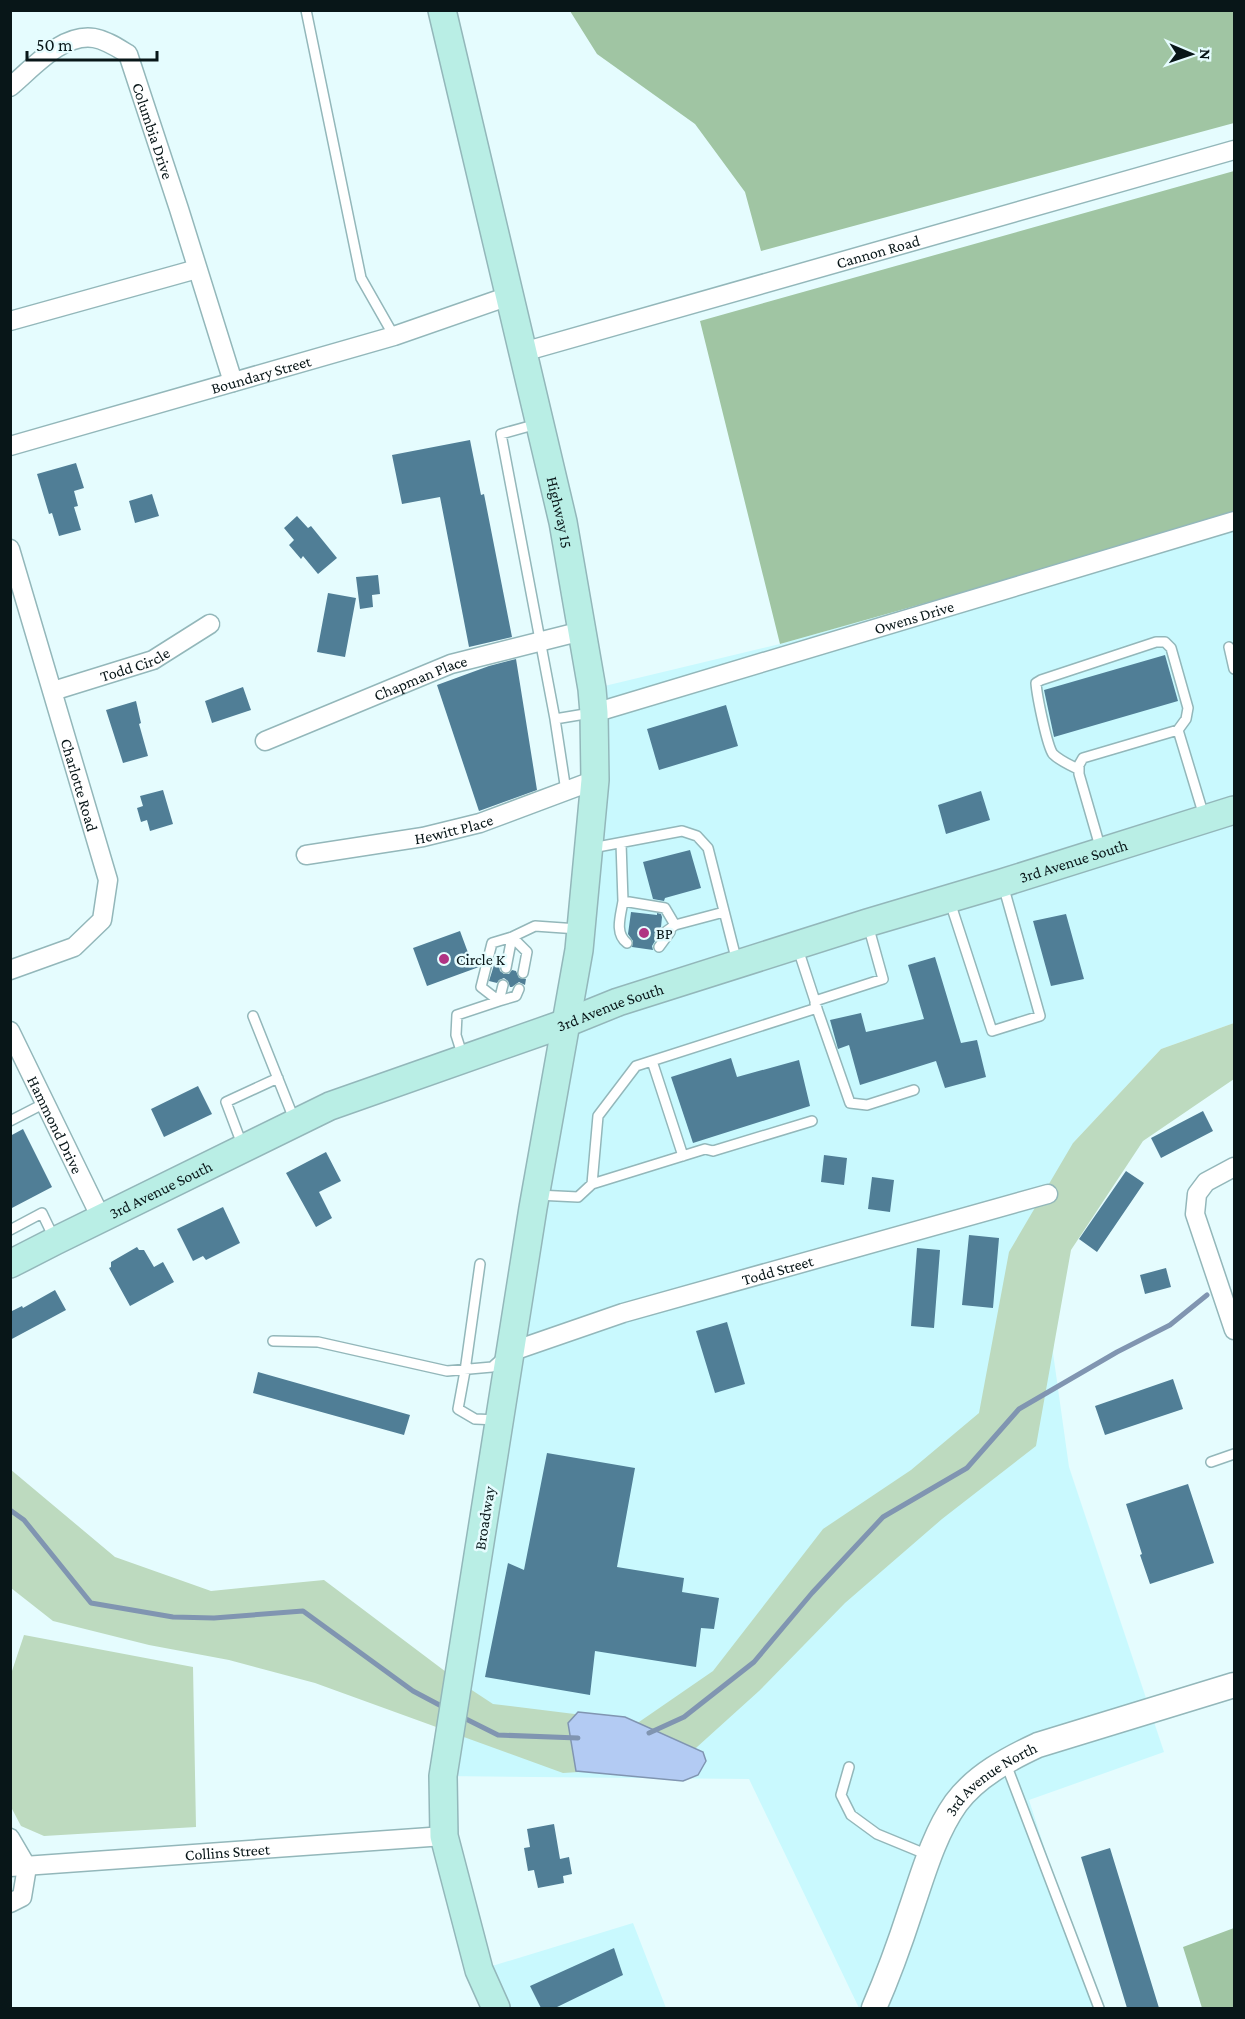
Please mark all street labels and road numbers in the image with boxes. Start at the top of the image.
street label: Columbia Drive [129,81,177,181]
street label: Cannon Road [834,232,922,272]
street label: Boundary Street [209,352,314,397]
street label: Highway 15 [543,475,575,550]
street label: Owens Drive [872,598,956,637]
street label: Todd Circle [98,644,173,685]
street label: Chapman Place [371,652,469,704]
street label: Charlotte Road [58,737,101,834]
street label: Hewitt Place [413,811,495,847]
street label: 3rd Avenue South [1017,836,1130,886]
street label: 3rd Avenue South [555,980,666,1035]
street label: Hammond Drive [24,1073,86,1176]
street label: 3rd Avenue South [107,1157,215,1222]
street label: Todd Street [740,1252,816,1288]
street label: Broadway [471,1484,499,1551]
street label: 3rd Avenue North [942,1739,1040,1819]
street label: Collins Street [184,1840,271,1863]

